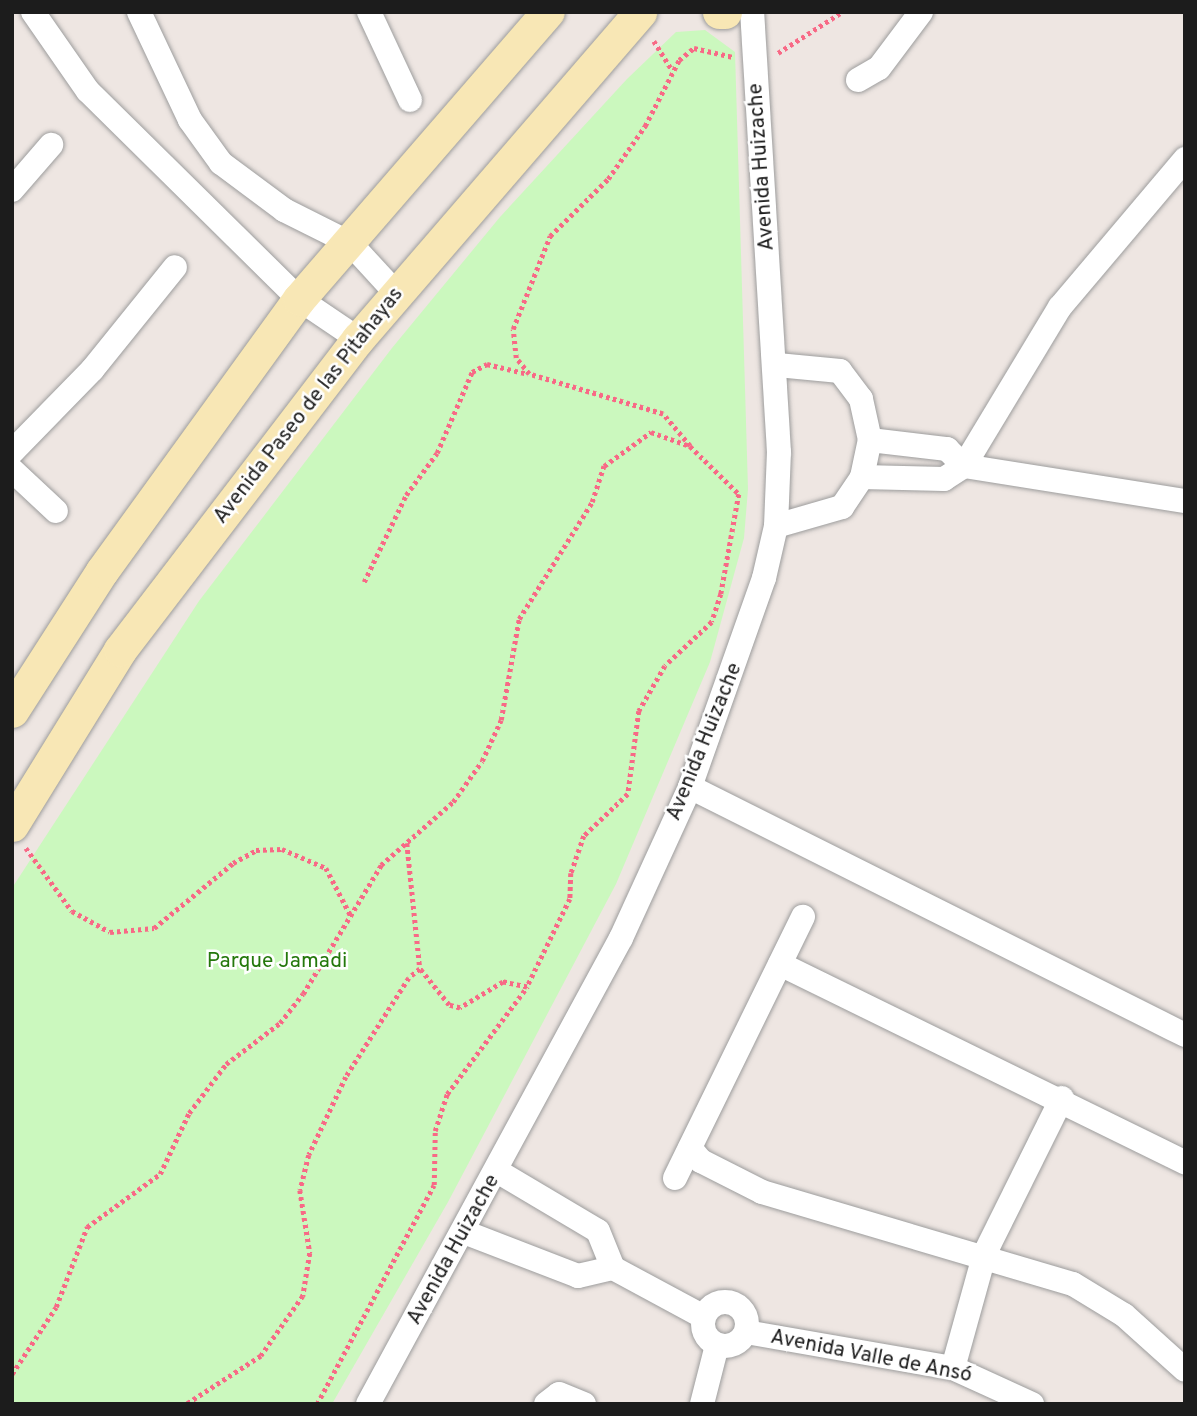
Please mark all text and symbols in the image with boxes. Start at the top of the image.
street label: Avenida Huizache [744,82,780,252]
street label: Avenida Paseo de las Pitahayas [209,283,409,529]
street label: Avenida Huizache [662,659,748,825]
park label: Parque Jamadi [207,949,347,975]
street label: Avenida Huizache [402,1170,506,1330]
street label: Avenida Valle de Ansó [767,1325,975,1389]

